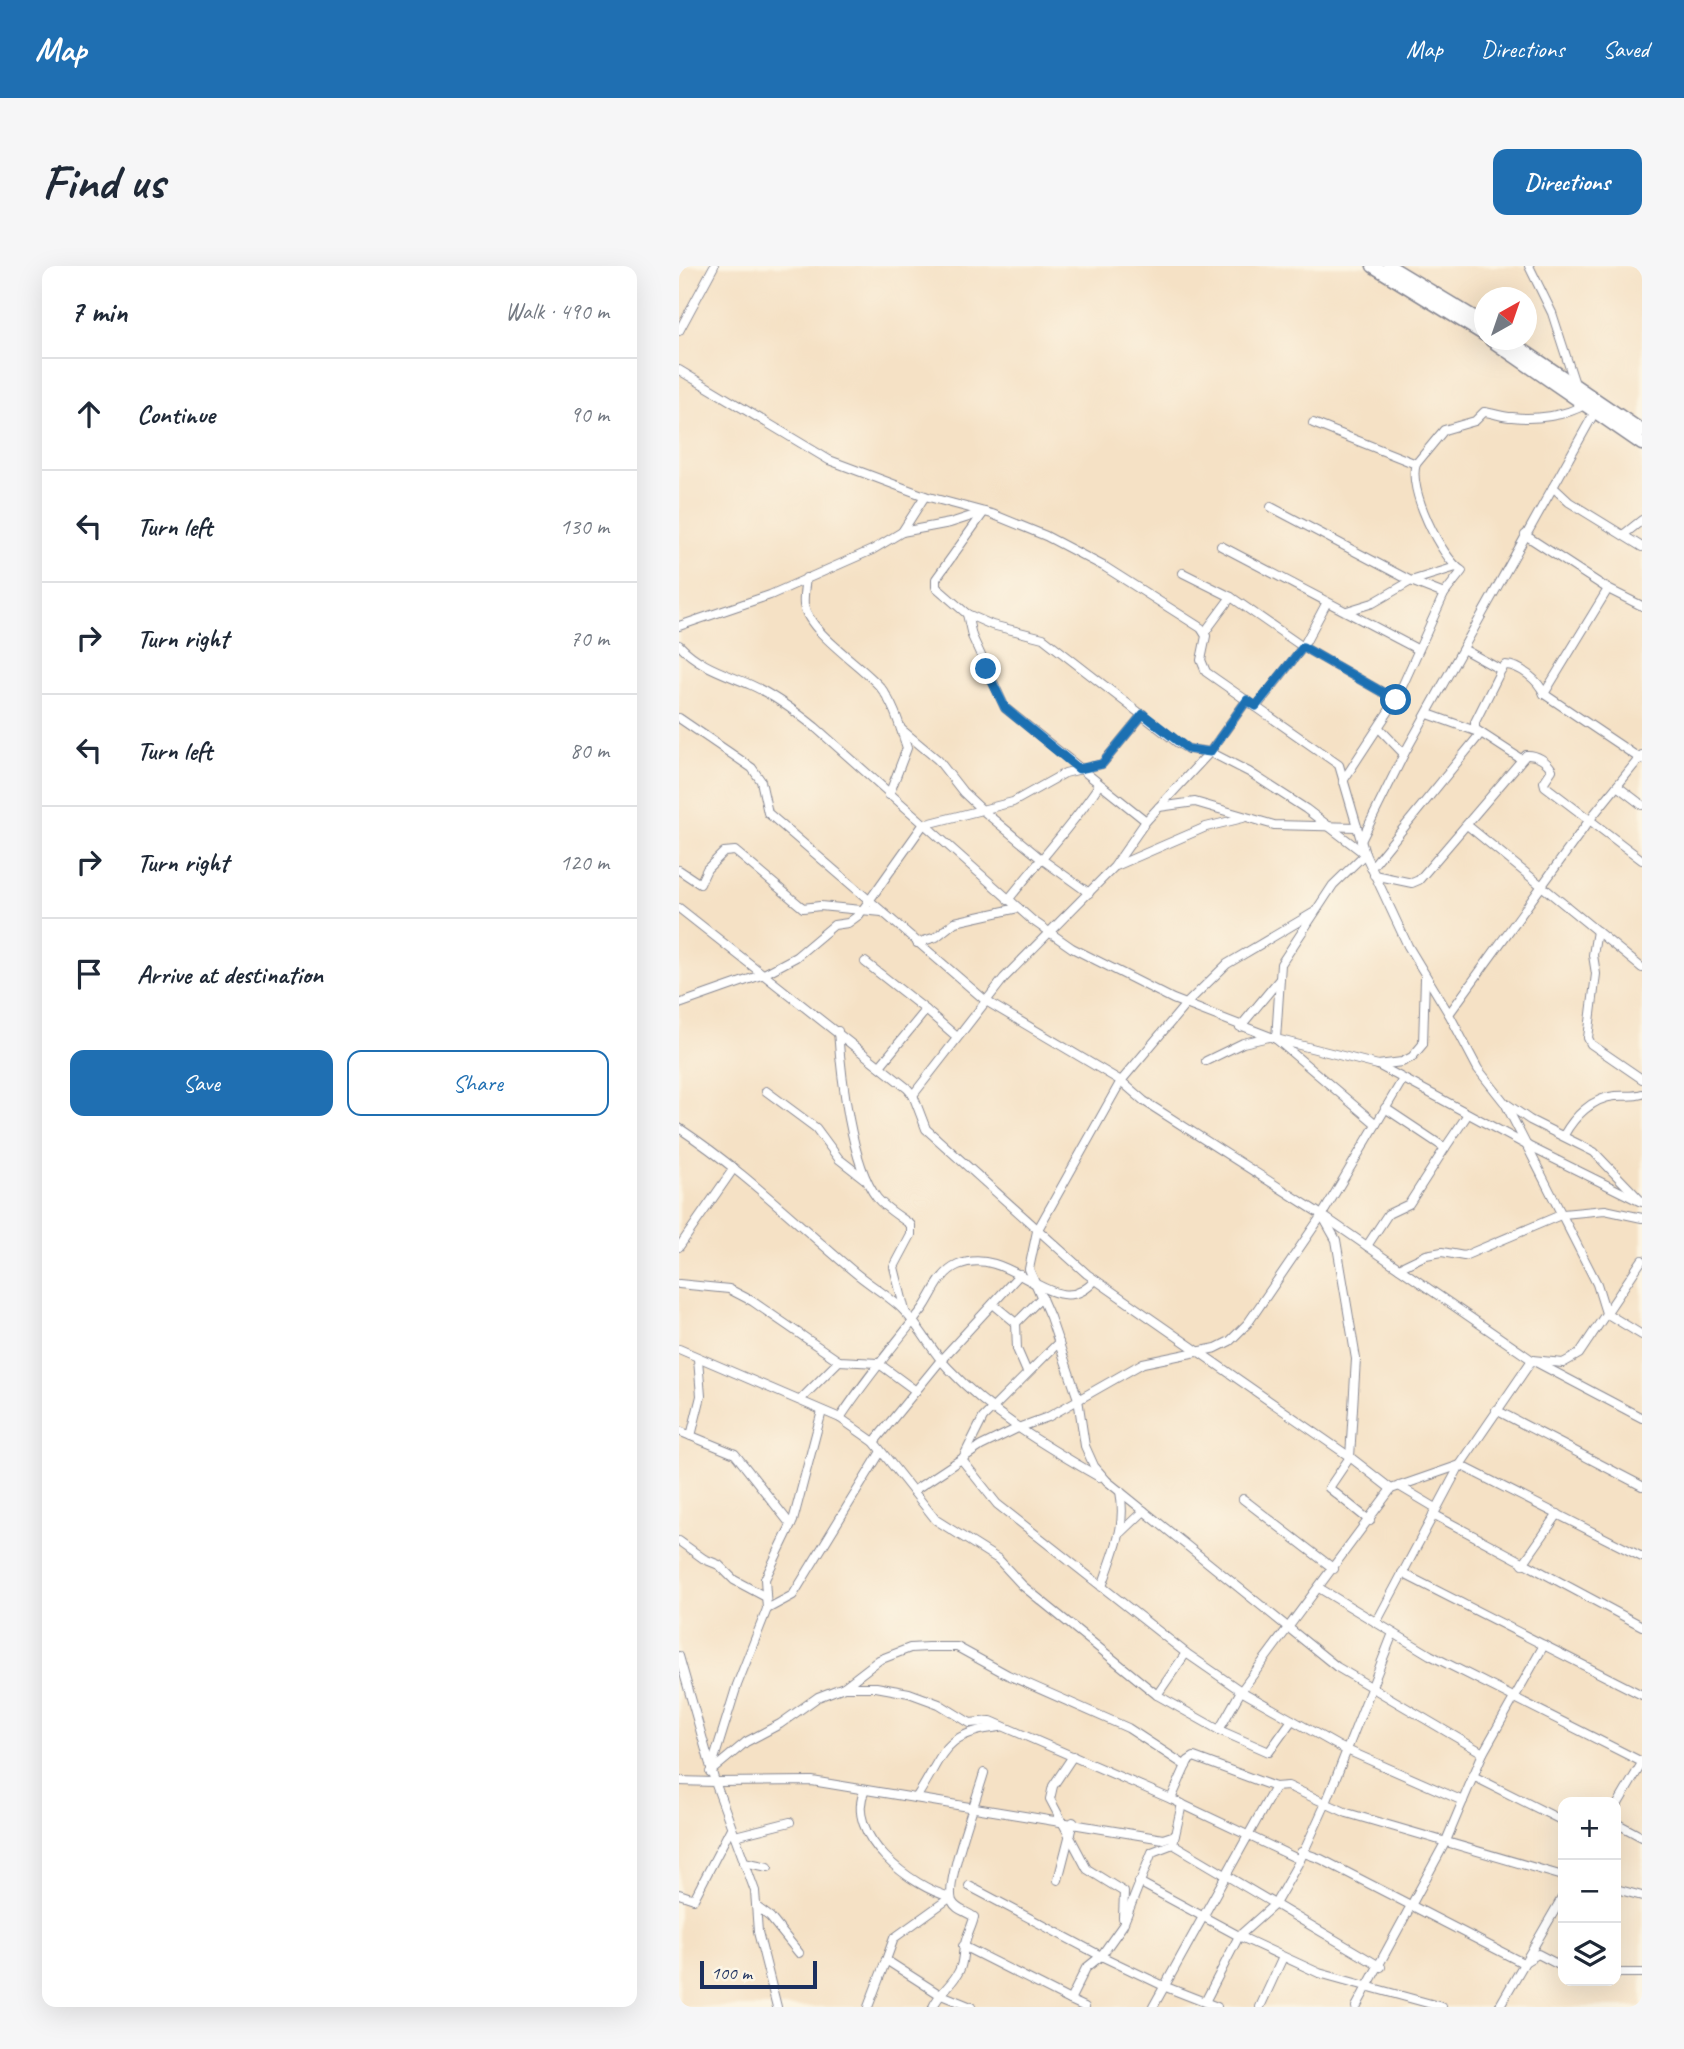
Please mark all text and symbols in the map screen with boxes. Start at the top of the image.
text: Map [35,28,86,70]
text: Map [1406,34,1443,64]
text: Directions [1481,34,1564,64]
text: Saved [1602,34,1649,64]
button: Directions [1493,149,1642,215]
text: Find us [42,151,164,213]
north arrow [1474,287,1537,350]
text: 7 min [70,293,127,331]
text: Walk · 490 m [505,297,609,326]
icon: ahead [70,395,108,433]
text: Continue [137,398,215,431]
text: 90 m [570,400,609,429]
icon: left [70,507,108,545]
text: Turn left [137,510,212,543]
text: 130 m [560,512,609,541]
icon: right [70,619,108,657]
text: Turn right [137,622,228,655]
text: 70 m [570,624,609,653]
route end [970,653,1001,684]
route start [1380,684,1411,715]
icon: left [70,731,108,769]
text: Turn left [137,734,212,767]
text: 80 m [570,736,609,765]
icon: right [70,843,108,881]
text: Turn right [137,846,228,879]
text: 120 m [560,848,609,877]
icon: arrive [70,955,108,993]
text: Arrive at destination [137,958,323,991]
button: Save [70,1050,333,1116]
button: Share [347,1050,609,1116]
map controls [1558,1797,1621,1986]
button: + [1558,1797,1621,1860]
button: − [1558,1860,1621,1923]
button: layers [1558,1923,1621,1986]
scale bar [700,1958,817,1990]
text: 100 m [711,1961,752,1985]

